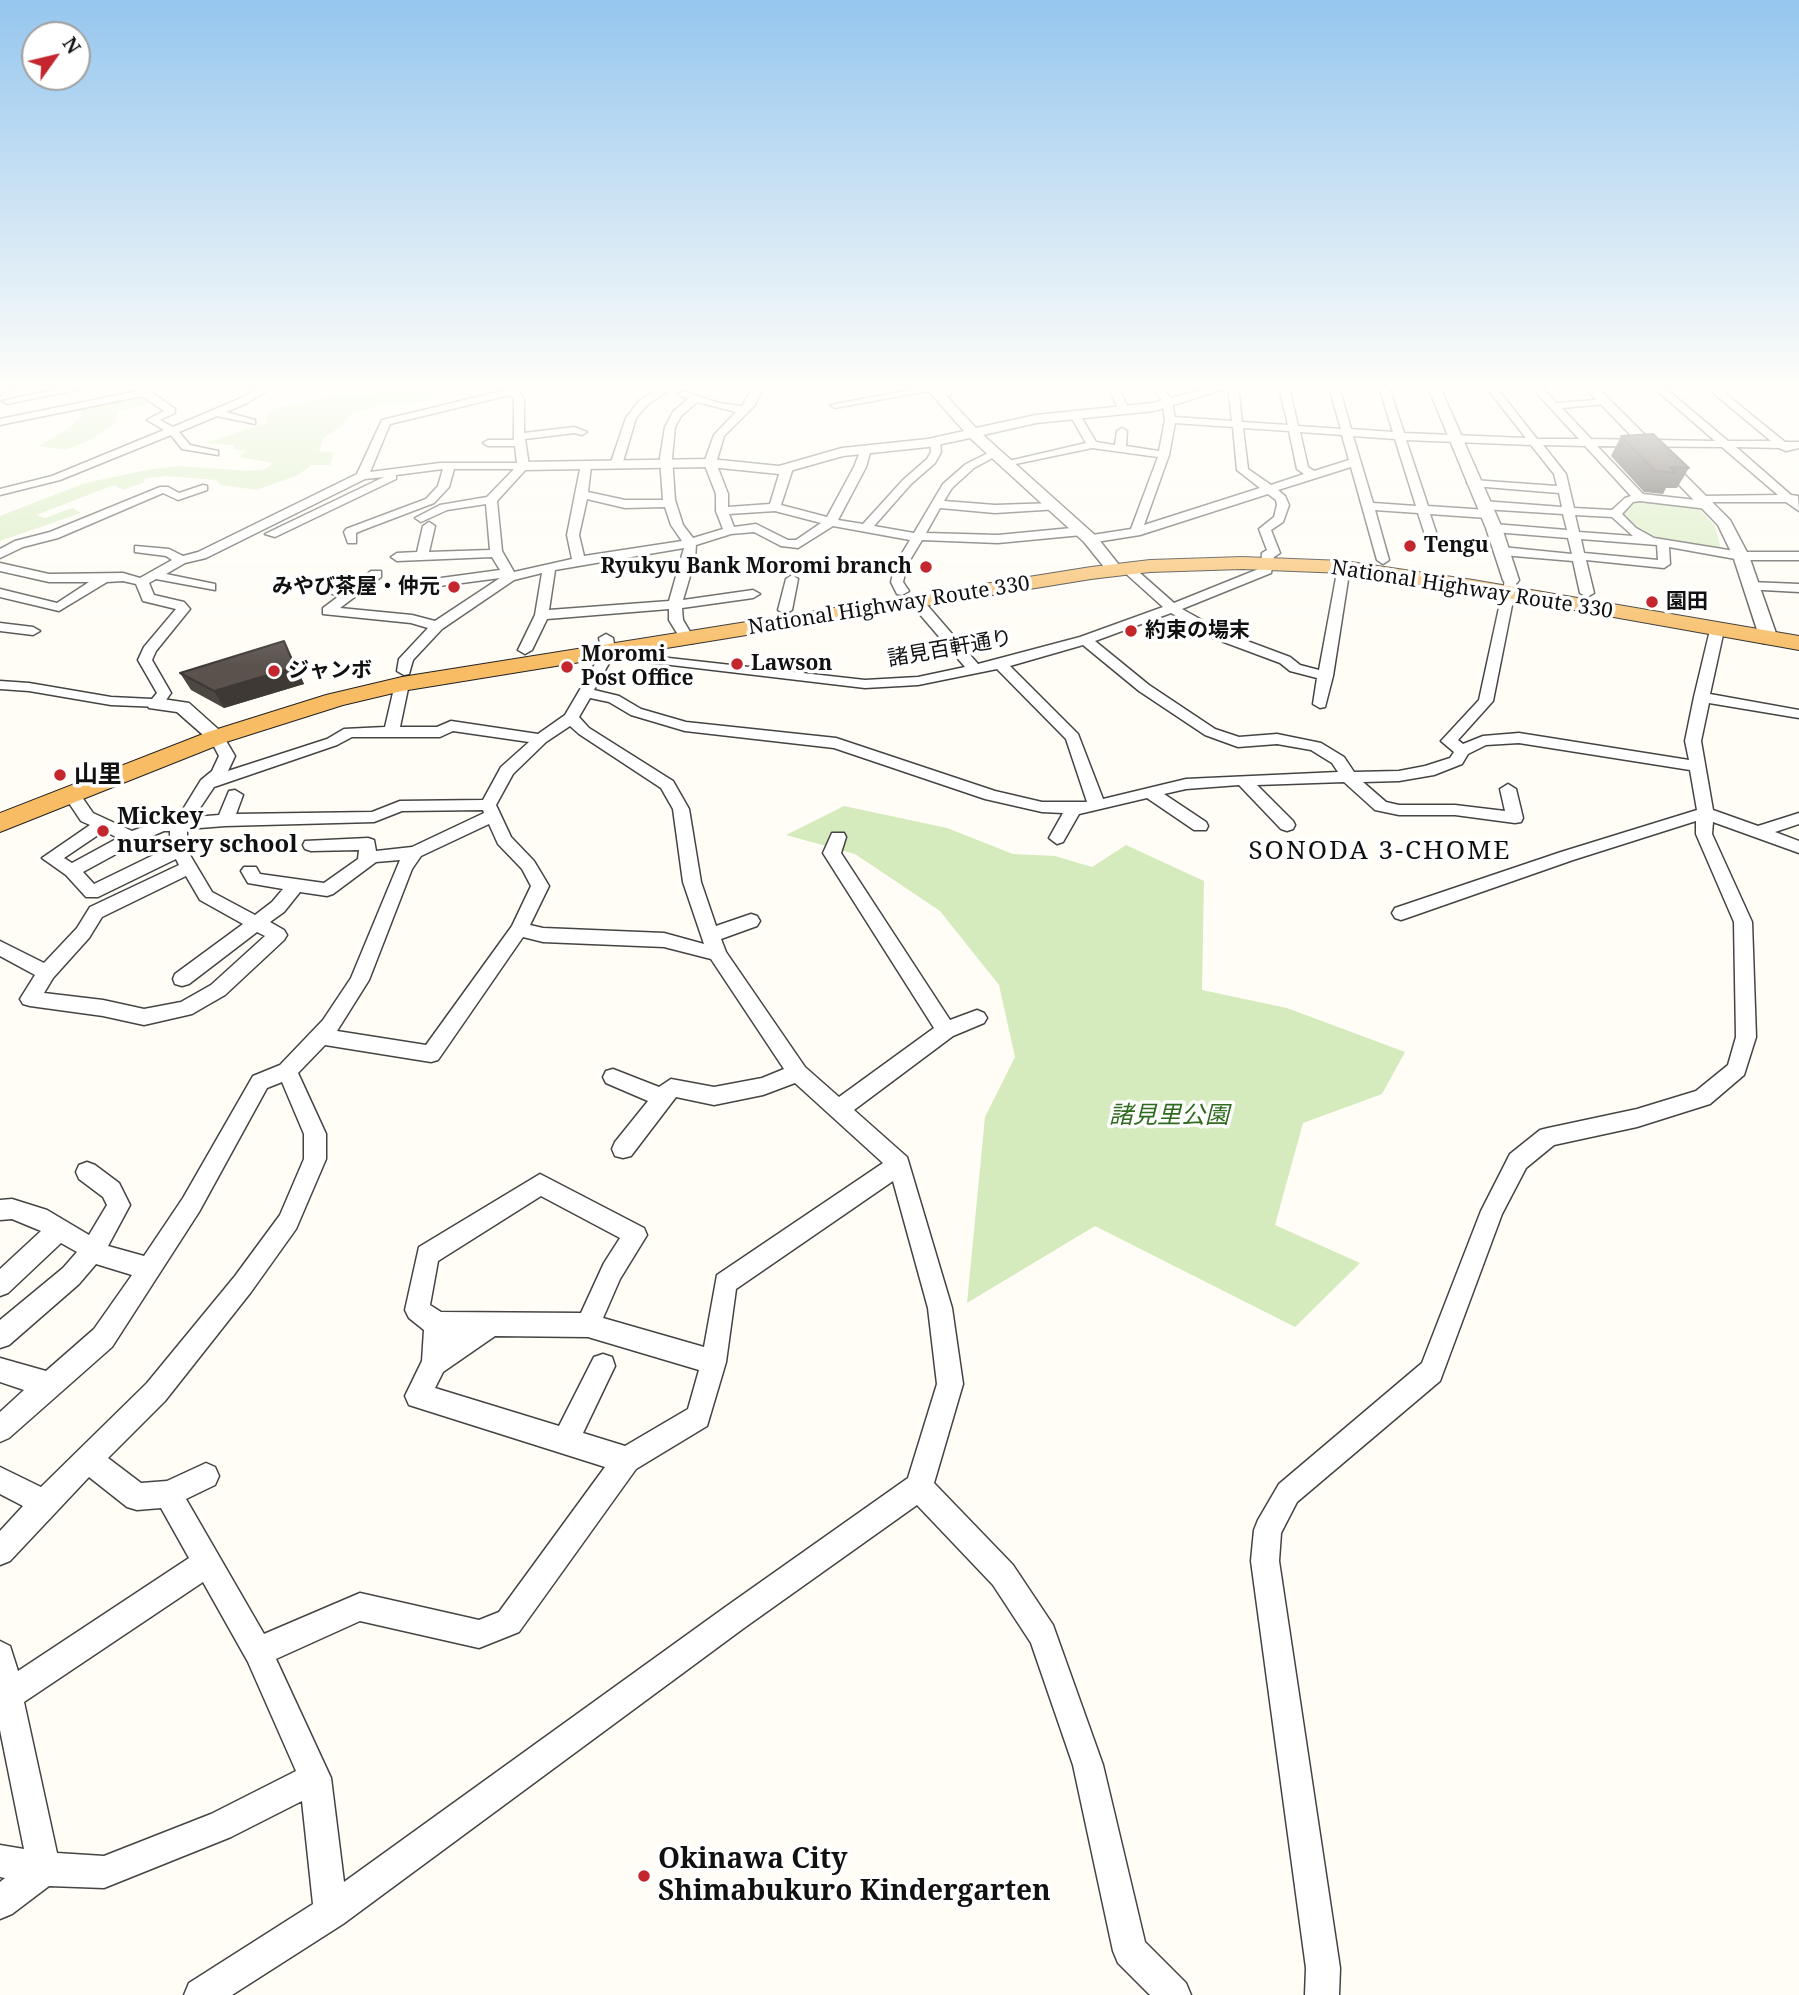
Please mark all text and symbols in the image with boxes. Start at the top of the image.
north arrow [21,21,91,91]
text: N [57,32,87,59]
place label: Tengu [1424,533,1489,559]
marker: Tengu [1402,538,1418,554]
place label: Ryukyu Bank Moromi branch [601,554,912,580]
street label: National Highway Route 330 [1329,555,1615,625]
marker: Ryukyu Bank Moromi branch [918,559,934,575]
street label: National Highway Route 330 [746,571,1032,641]
place label: みやび茶屋・仲元 [272,574,440,600]
marker: みやび茶屋・仲元 [446,579,462,595]
place label: 園田 [1666,589,1708,615]
marker: 園田 [1644,594,1660,610]
place label: 約束の場末 [1145,618,1250,644]
marker: 約束の場末 [1123,623,1139,639]
street label: 諸見百軒通り [886,626,1014,672]
place label: Moromi Post Office [581,642,694,692]
place label: Lawson [751,651,832,677]
marker: Lawson [729,656,745,672]
place label: ジャンボ [288,658,372,684]
marker: Moromi Post Office [559,659,575,675]
marker: ジャンボ [266,663,282,679]
place label: 山里 [74,761,122,789]
marker: 山里 [52,767,68,783]
place label: Mickey nursery school [117,803,298,859]
marker: Mickey nursery school [95,823,111,839]
district label: SONODA 3-CHOME [1250,836,1510,868]
park label: 諸見里公園 [1109,1102,1229,1130]
place label: Okinawa City Shimabukuro Kindergarten [658,1843,1051,1909]
marker: Okinawa City Shimabukuro Kindergarten [636,1868,652,1884]

